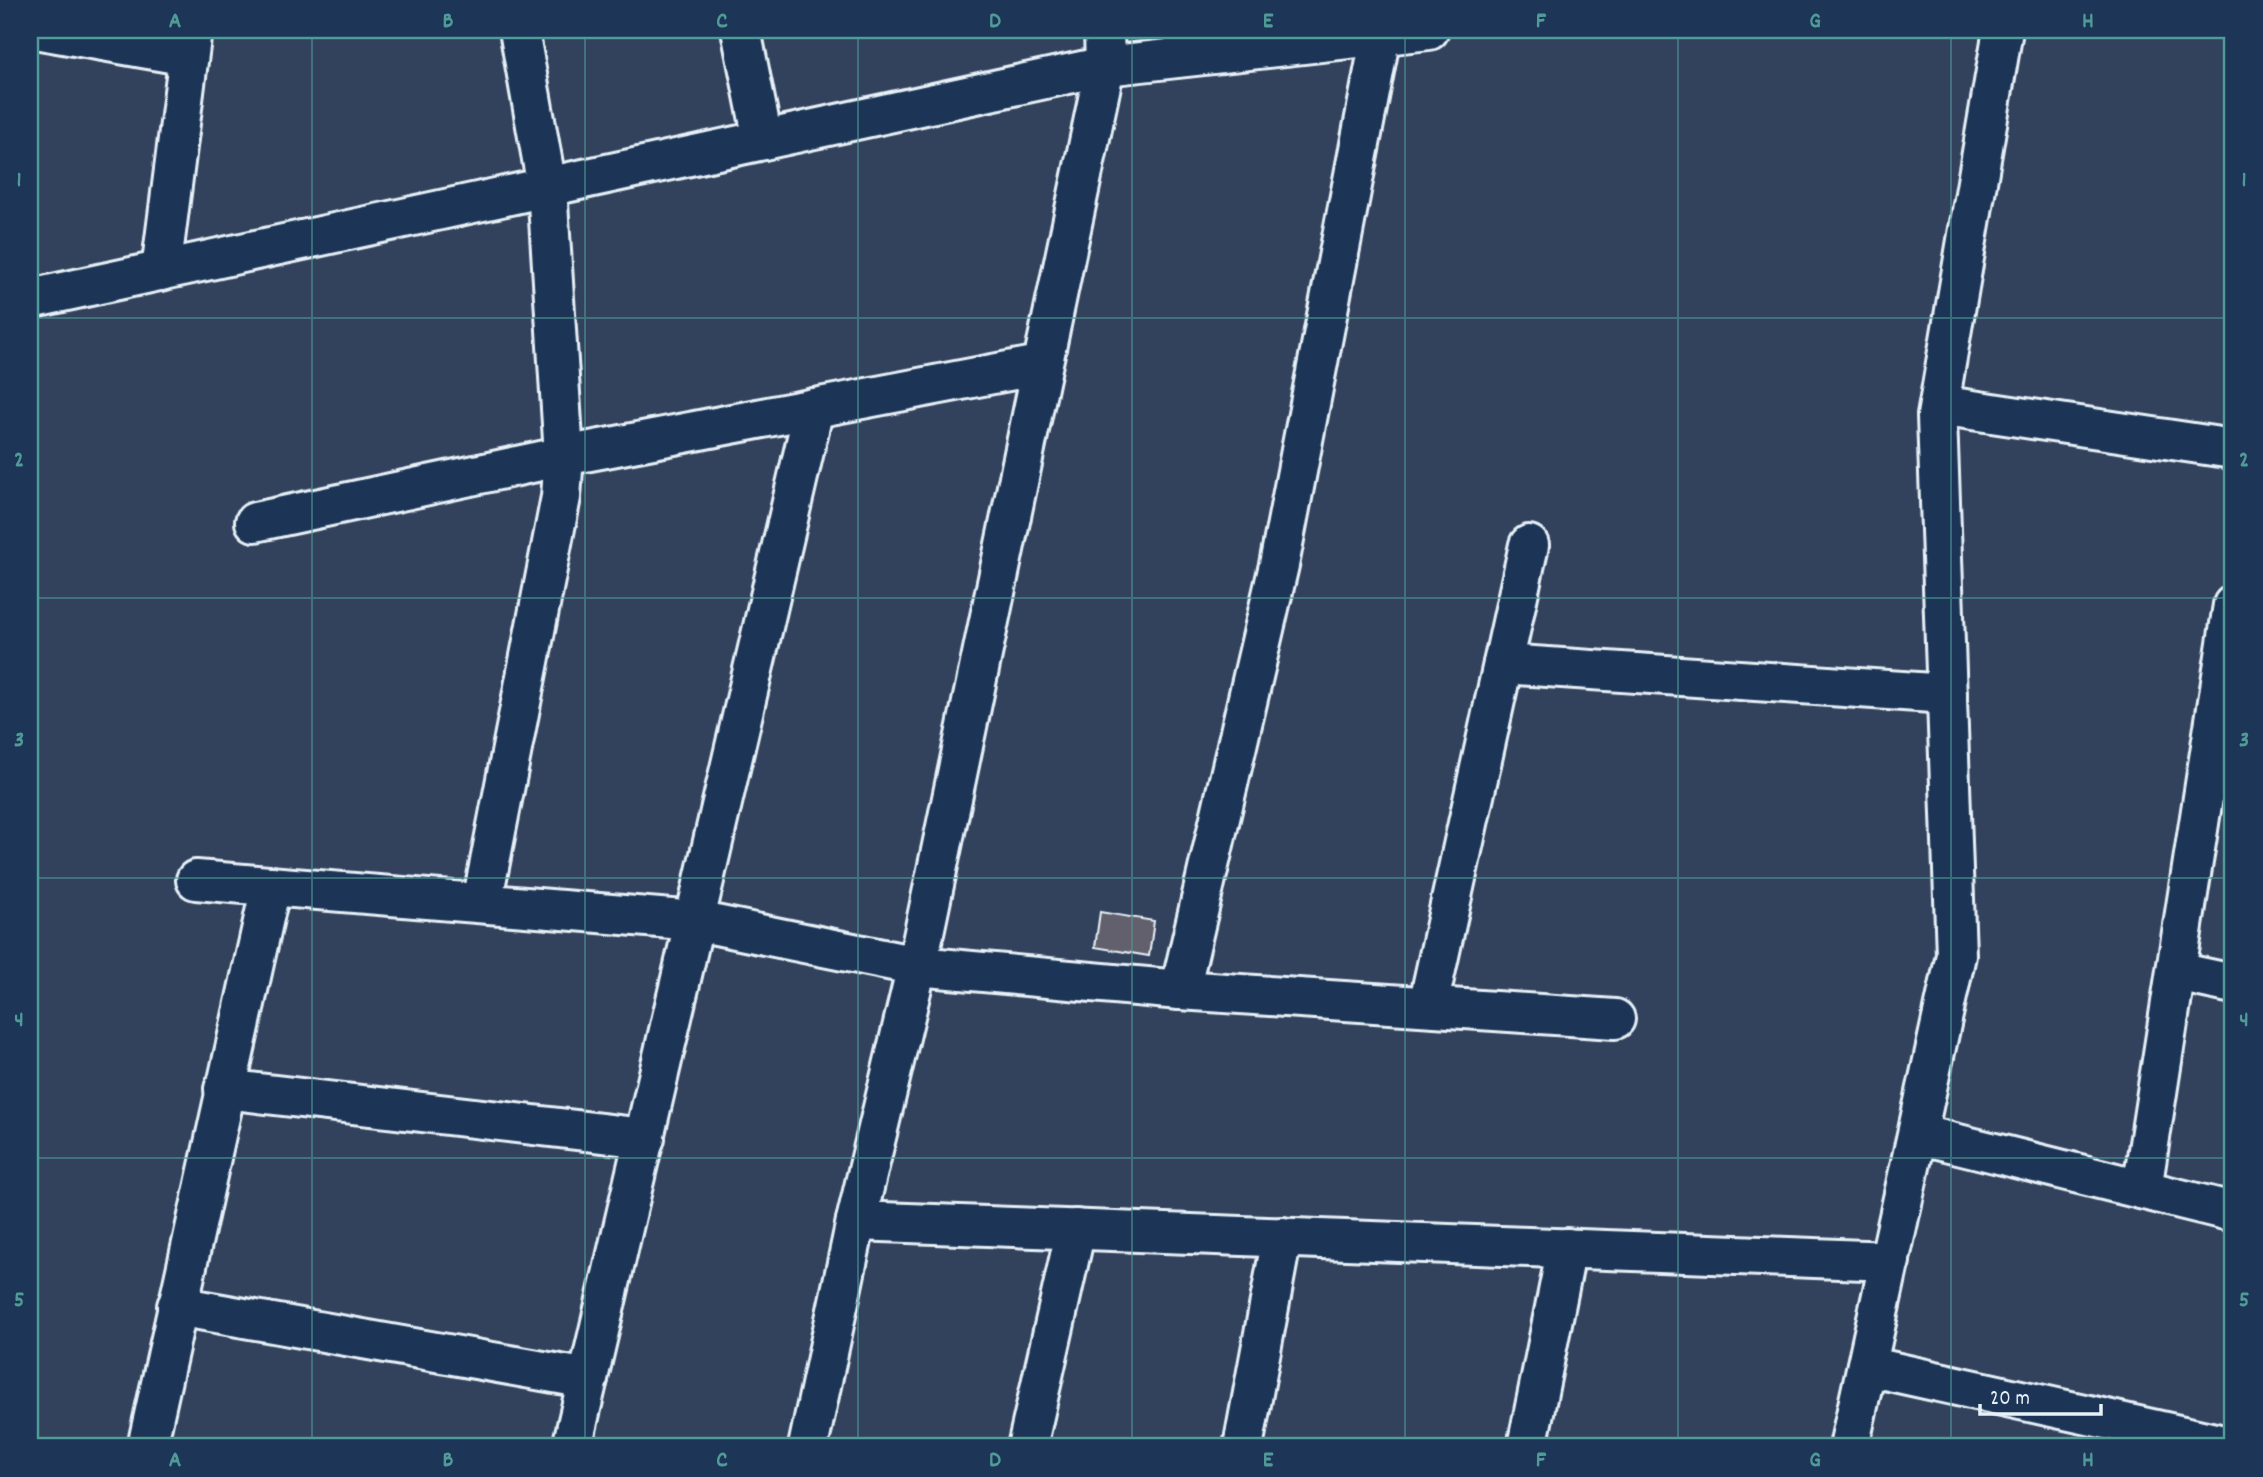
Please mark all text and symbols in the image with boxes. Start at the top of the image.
text: A [169,6,181,39]
text: B [443,6,454,39]
text: C [716,6,728,39]
text: D [989,6,1001,39]
text: E [1263,6,1274,39]
text: F [1536,6,1547,39]
text: G [1809,6,1821,39]
text: H [2082,6,2094,39]
text: 1 [16,165,22,198]
text: 1 [2241,165,2247,198]
text: 2 [14,445,24,478]
text: 2 [2239,445,2249,478]
text: 3 [14,725,24,758]
text: 3 [2239,725,2249,758]
text: 4 [14,1005,24,1038]
text: 4 [2239,1005,2249,1038]
text: 5 [14,1285,24,1318]
text: 5 [2239,1285,2249,1318]
scale bar [1980,1372,2100,1416]
text: 20 m [1990,1385,2030,1415]
text: A [169,1445,181,1477]
text: B [443,1445,454,1477]
text: C [716,1445,728,1477]
text: D [989,1445,1001,1477]
text: E [1263,1445,1274,1477]
text: F [1536,1445,1547,1477]
text: G [1809,1445,1821,1477]
text: H [2082,1445,2094,1477]

